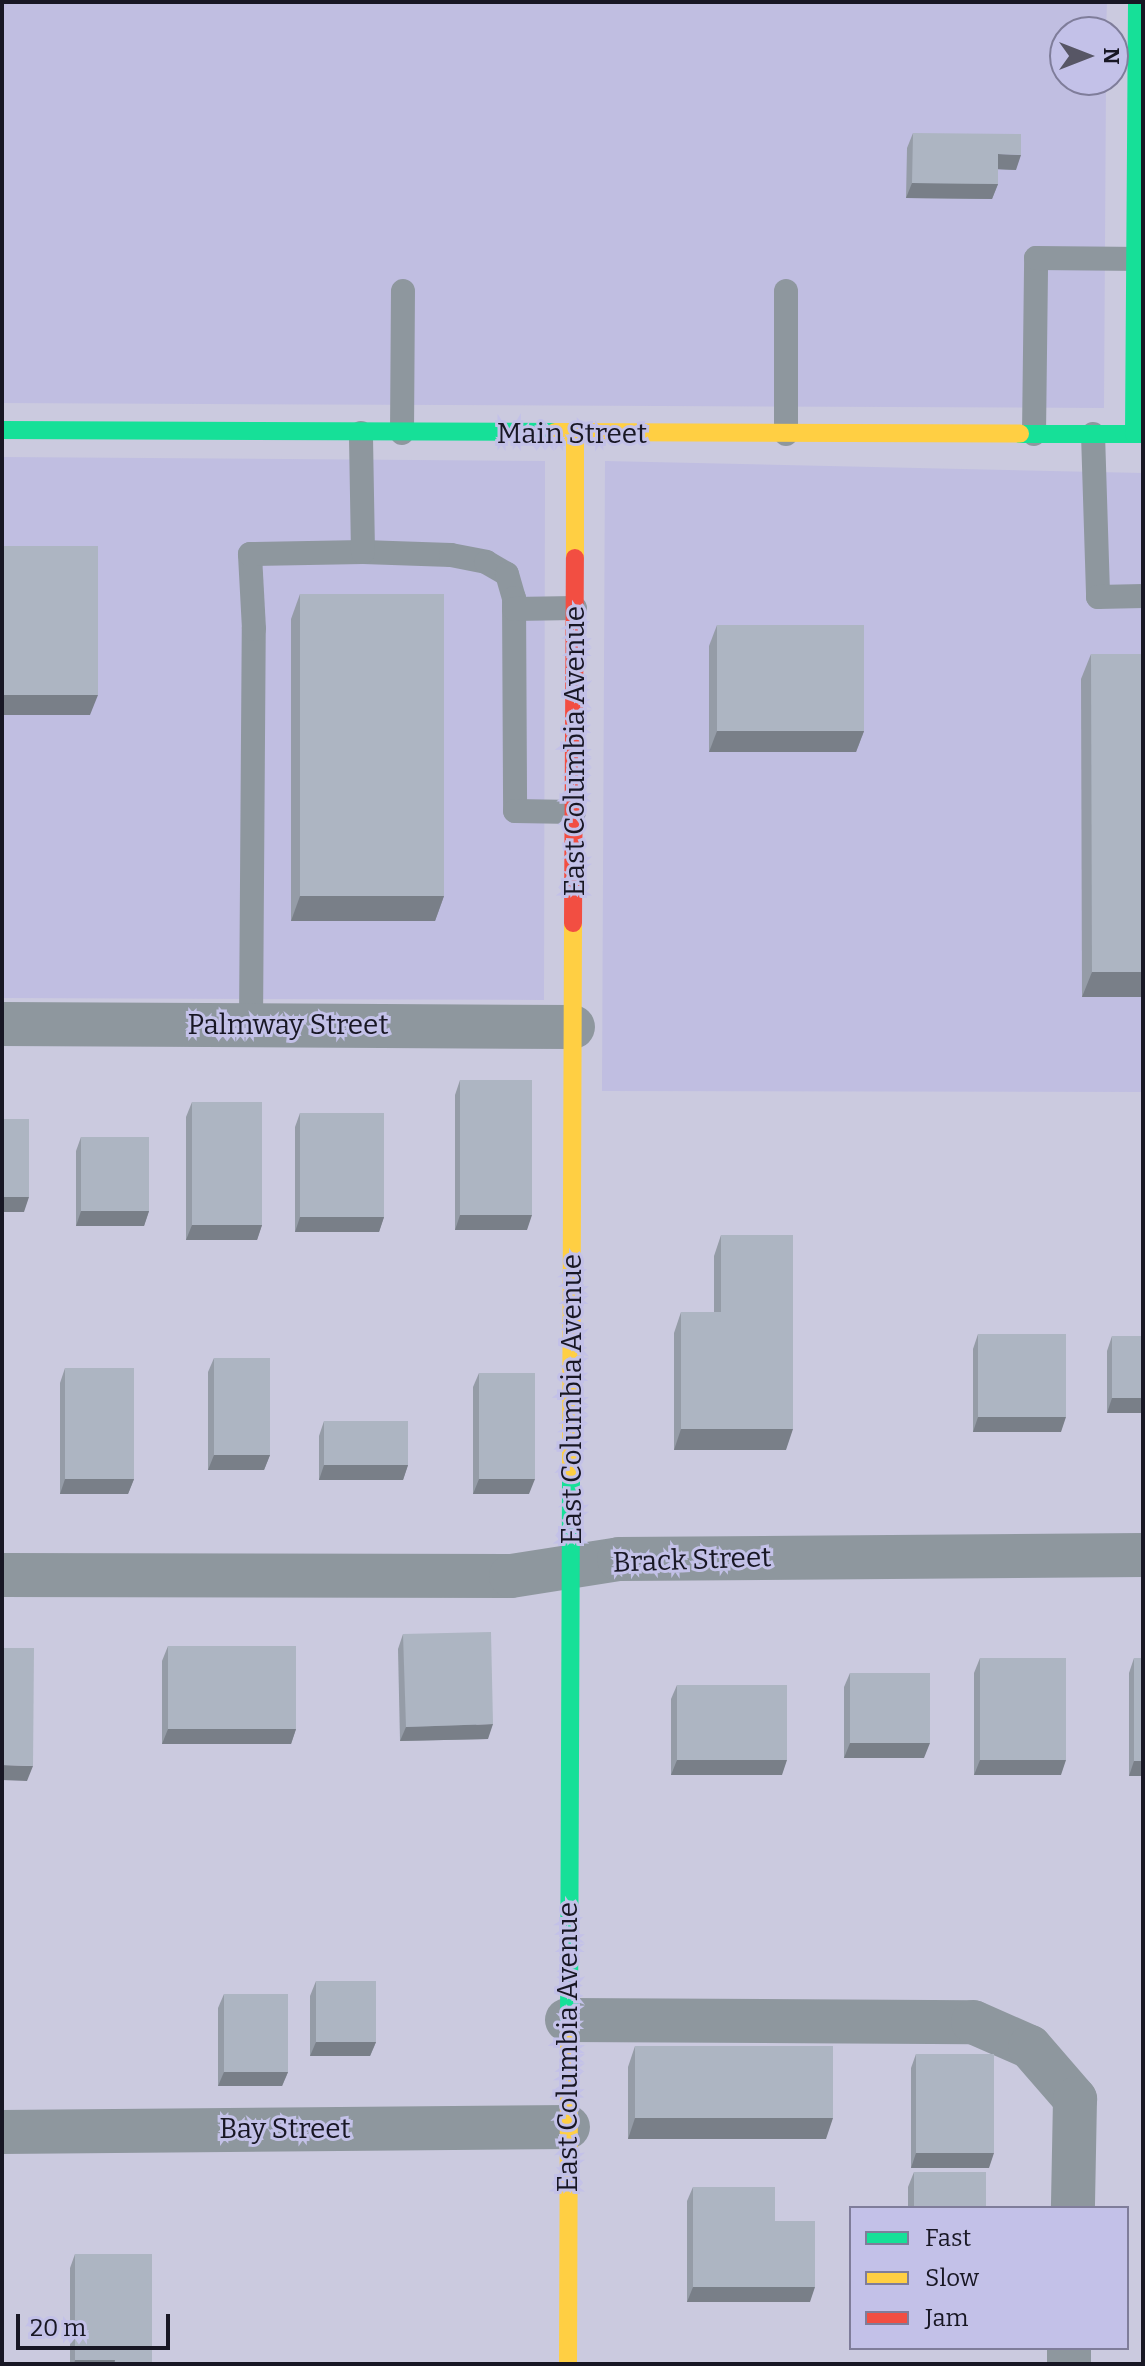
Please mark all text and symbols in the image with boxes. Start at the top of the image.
north arrow [1049,16,1129,96]
text: N [1098,48,1125,64]
street label: Main Street [497,417,647,451]
street label: East Columbia Avenue [558,606,592,896]
street label: Palmway Street [187,1008,389,1042]
street label: East Columbia Avenue [555,1254,589,1544]
street label: Brack Street [612,1540,772,1580]
street label: East Columbia Avenue [551,1902,585,2192]
street label: Bay Street [219,2112,351,2146]
legend [849,2206,1129,2350]
text: Fast [925,2224,971,2252]
text: Slow [925,2264,979,2292]
scale bar [20,2298,174,2348]
text: Jam [925,2304,968,2332]
text: 20 m [30,2314,86,2342]

